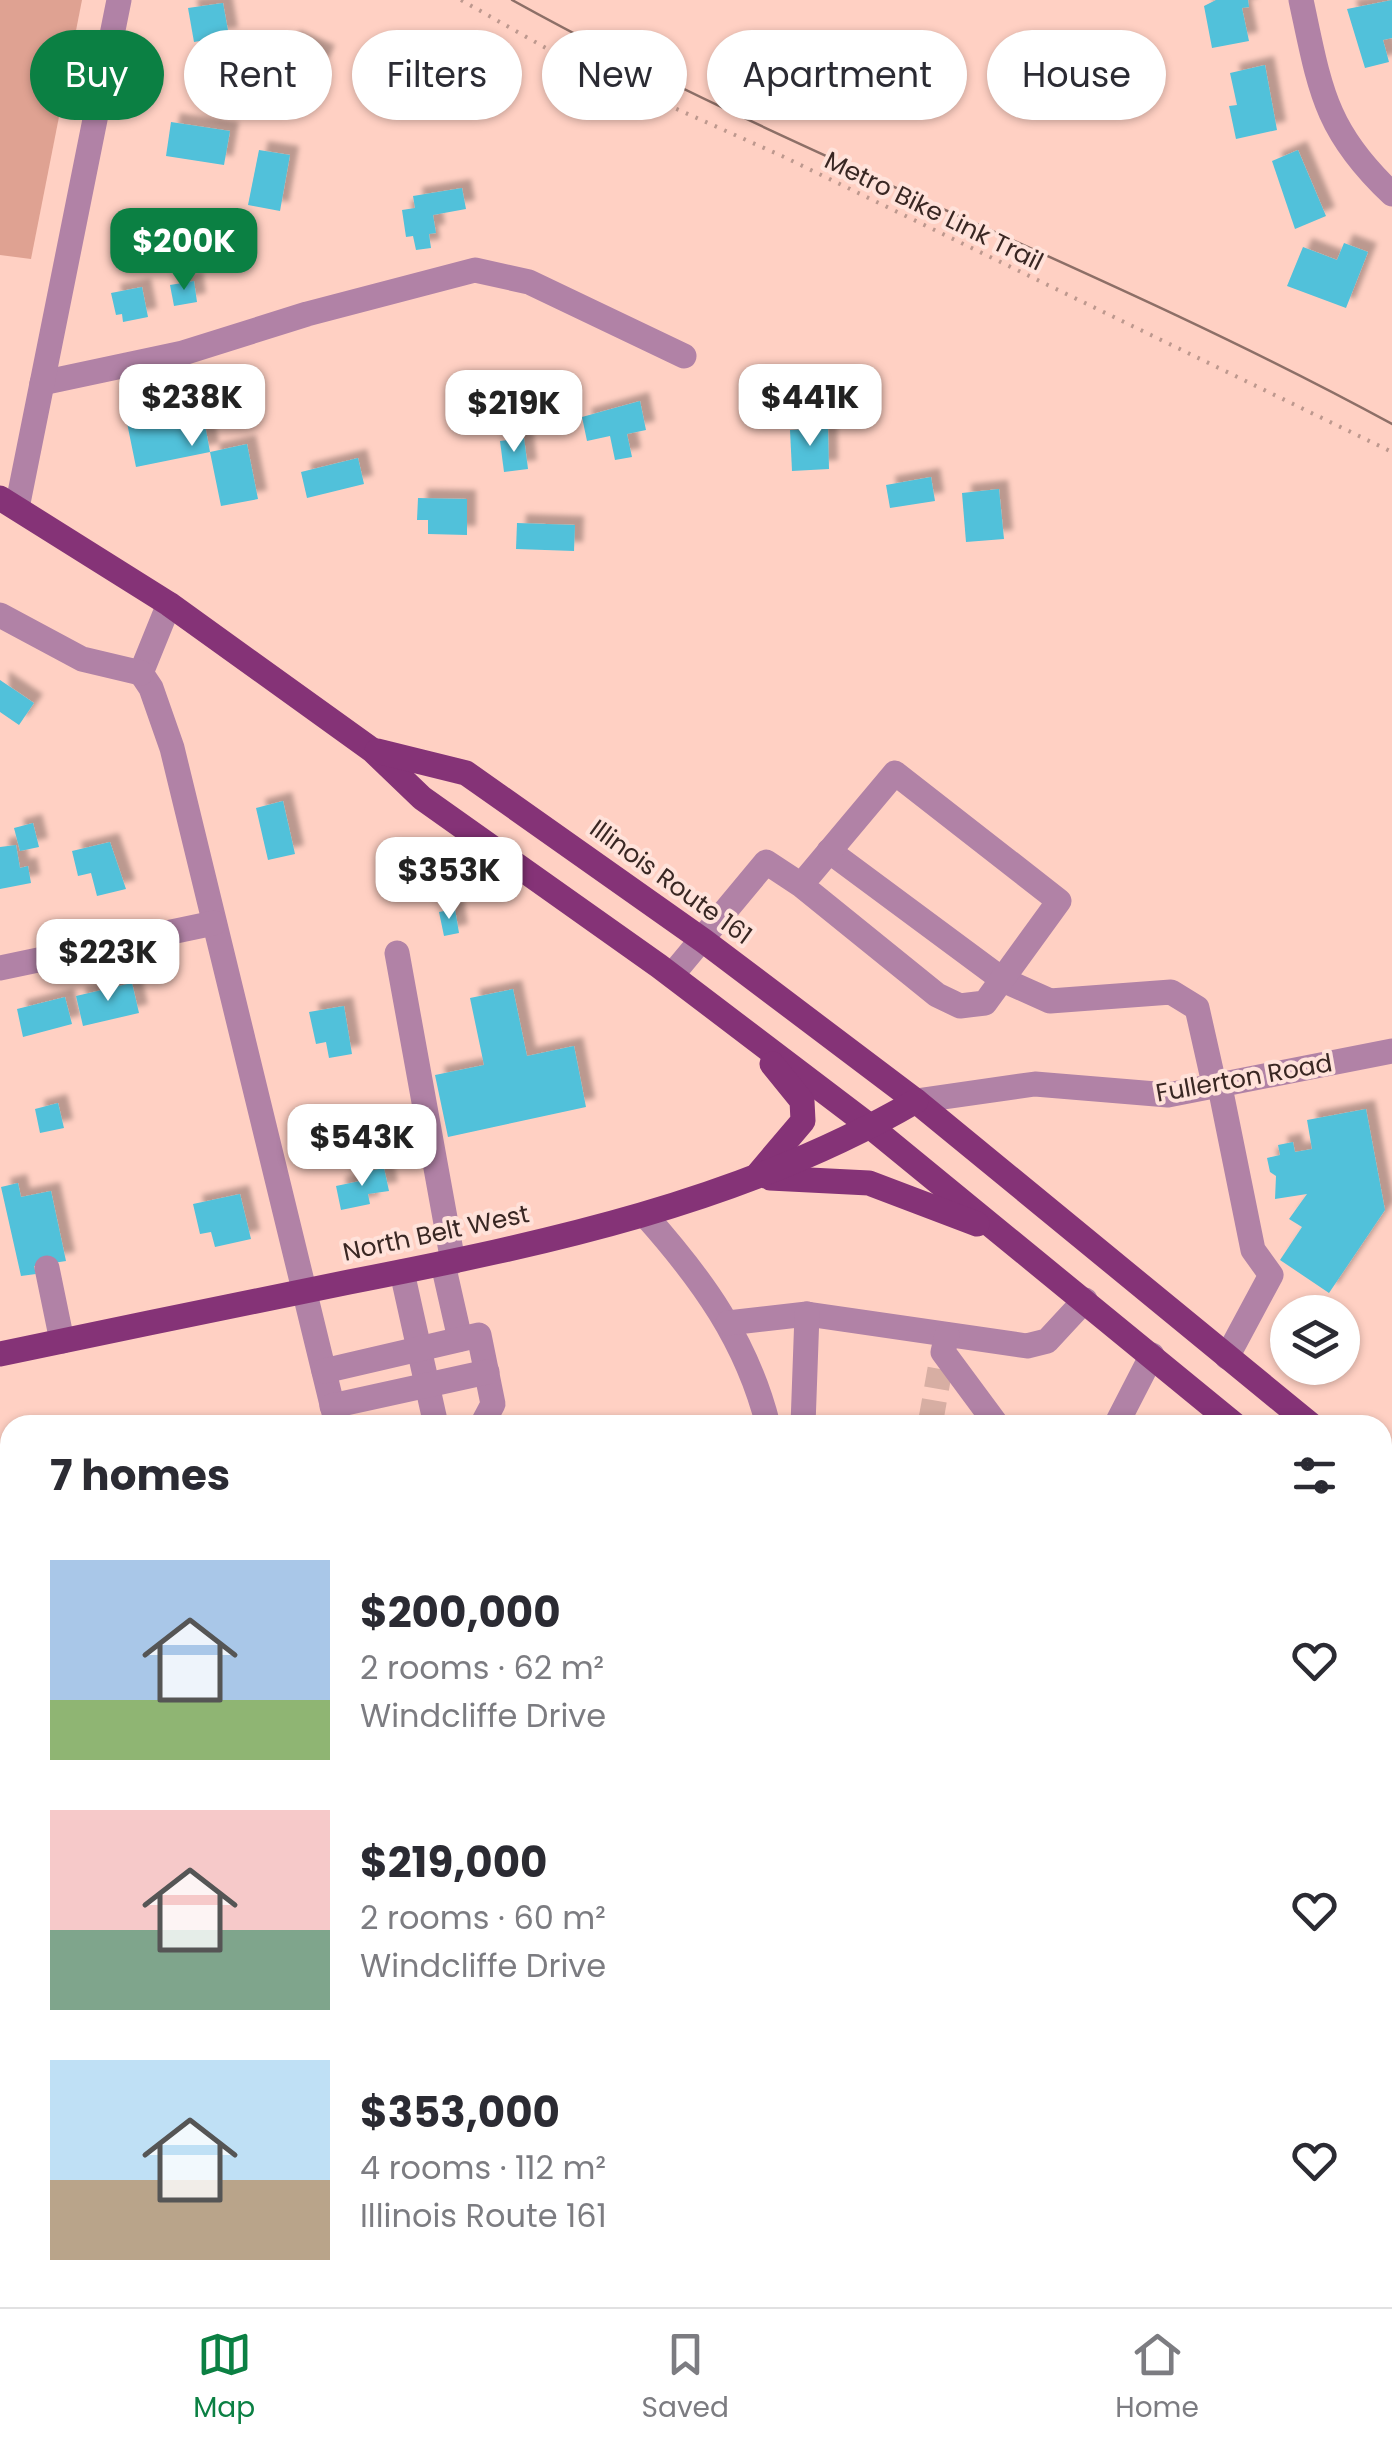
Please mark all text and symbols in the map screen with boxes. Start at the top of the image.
chip: Buy [30,30,164,120]
chip: Rent [184,30,332,120]
chip: Filters [352,30,522,120]
chip: New [542,30,687,120]
chip: Apartment [707,30,967,120]
chip: House [987,30,1166,120]
street label: Metro Bike Link Trail [819,143,1049,279]
pin: $200K [114,208,254,293]
text: $200K [132,218,236,263]
pin: $238K [122,364,262,449]
pin: $441K [740,364,880,449]
pin: $219K [444,370,584,455]
text: $238K [141,374,243,419]
text: $441K [761,374,859,419]
text: $219K [467,380,561,425]
street label: Illinois Route 161 [583,811,759,953]
pin: $353K [379,837,519,922]
text: $353K [398,847,500,892]
pin: $223K [38,919,178,1004]
text: $223K [58,929,158,974]
street label: Fullerton Road [1153,1045,1335,1111]
pin: $543K [292,1104,432,1189]
text: $543K [309,1114,415,1159]
street label: North Belt West [340,1196,532,1270]
map controls [1270,1295,1360,1385]
button: layers [1270,1295,1360,1385]
text: 7 homes [50,1446,230,1505]
icon: filters [1287,1448,1342,1503]
text: $200,000 [360,1583,561,1642]
icon: home [130,1600,250,1720]
icon: heart [1287,1633,1342,1688]
text: 2 rooms · 62 m² [360,1645,604,1690]
text: Windcliffe Drive [360,1693,606,1738]
text: $219,000 [360,1833,547,1892]
icon: home [130,1850,250,1970]
icon: heart [1287,1883,1342,1938]
text: 2 rooms · 60 m² [360,1895,606,1940]
text: Windcliffe Drive [360,1943,606,1988]
text: $353,000 [360,2083,560,2142]
icon: home [130,2100,250,2220]
icon: heart [1287,2133,1342,2188]
text: 4 rooms · 112 m² [360,2145,606,2190]
text: Illinois Route 161 [360,2193,607,2238]
tab: Map [193,2327,255,2429]
tab: Saved [642,2327,729,2429]
tab: Home [1115,2327,1199,2429]

